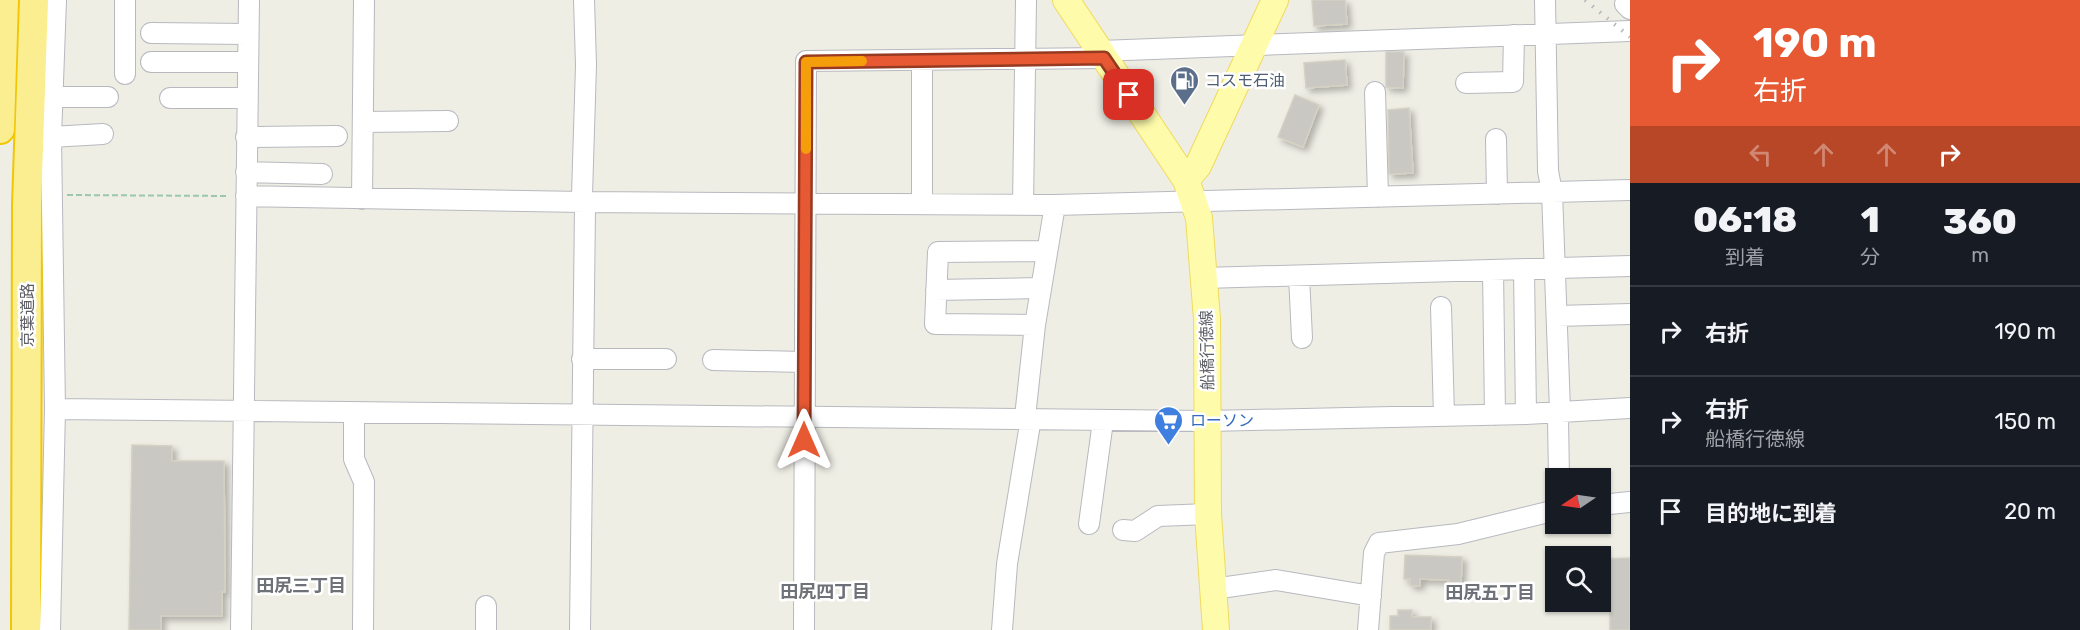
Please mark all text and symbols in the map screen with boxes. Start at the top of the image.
text: 190 m [1753,18,1877,68]
icon: right [1654,24,1732,102]
fuel station icon: コスモ石油 [1168,64,1200,106]
pin [1103,69,1154,120]
place label: コスモ石油 [1205,71,1285,90]
text: 右折 [1753,75,1807,107]
icon: arrive [1112,78,1145,111]
icon: left [1744,138,1777,171]
icon: ahead [1807,138,1840,171]
icon: ahead [1870,138,1903,171]
icon: right [1933,138,1966,171]
text: 06:18 [1693,198,1797,241]
text: 1 [1861,198,1880,241]
text: 360 [1943,200,2017,243]
text: m [1971,243,1989,267]
text: 到着 [1725,245,1765,269]
text: 分 [1860,245,1880,269]
street label: 京葉道路 [18,283,37,347]
street label: 船橋行徳線 [1197,310,1217,390]
icon: right [1654,315,1687,348]
text: 190 m [1995,318,2056,345]
text: 右折 [1705,320,1749,347]
text: 右折 [1705,396,1749,423]
supermarket icon: ローソン [1153,404,1185,446]
icon: right [1654,405,1687,438]
position arrow [772,408,836,472]
text: 150 m [1995,408,2056,435]
place label: ローソン [1190,411,1254,430]
text: 船橋行徳線 [1705,427,1805,451]
north arrow [1545,468,1611,534]
map controls [1545,468,1611,612]
icon: arrive [1654,495,1687,528]
text: 20 m [2004,498,2056,525]
text: 目的地に到着 [1705,500,1837,527]
button: search [1545,546,1611,612]
district label: 田尻三丁目 [256,575,346,597]
district label: 田尻四丁目 [780,581,870,603]
district label: 田尻五丁目 [1445,582,1535,604]

